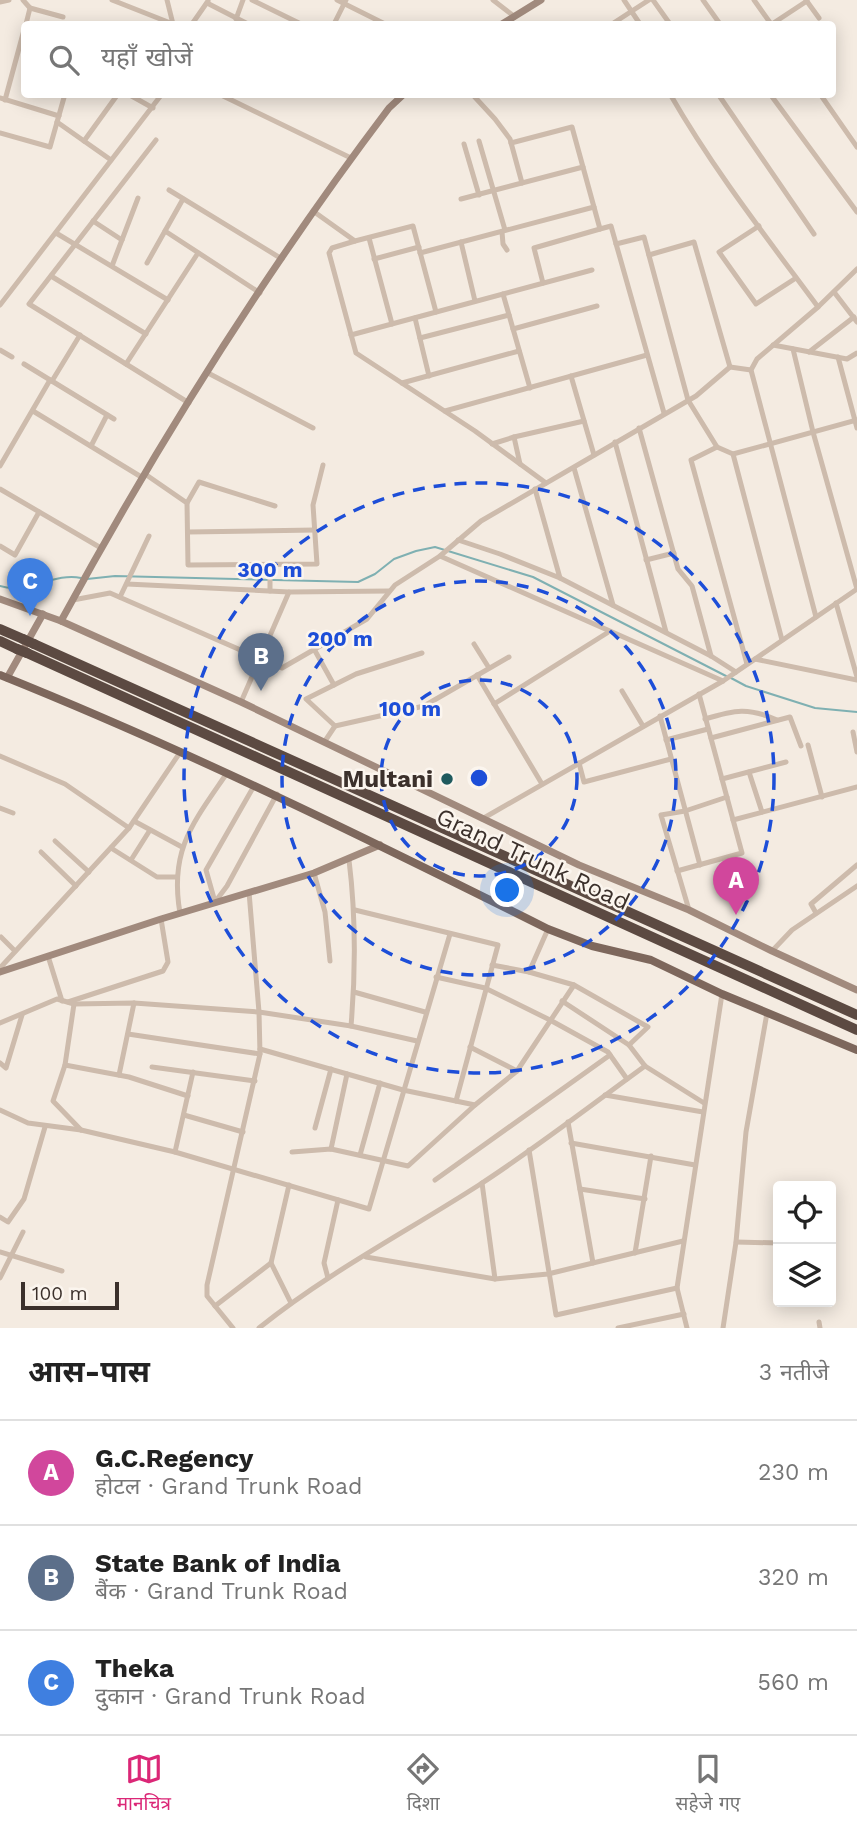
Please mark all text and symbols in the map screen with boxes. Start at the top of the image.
search box [21,21,836,98]
icon: search [45,41,83,79]
text: यहाँ खोजें [101,42,193,72]
text: 300 m [237,557,303,582]
pin: C [7,558,53,616]
text: 200 m [307,626,373,651]
pin: B [238,633,284,691]
text: 100 m [379,696,441,721]
place label: Multani [342,765,433,793]
centre of rings [467,766,491,790]
marker: Multani [439,771,455,787]
street label: Grand Trunk Road [432,802,634,916]
pin: A [713,857,759,915]
your location [490,873,524,907]
map controls [773,1181,836,1307]
button: locate [773,1181,836,1244]
button: layers [773,1244,836,1307]
scale bar [21,1279,119,1311]
text: 100 m [32,1282,88,1305]
text: आस-पास [28,1354,150,1389]
text: 3 नतीजे [759,1359,829,1386]
text: G.C.Regency [95,1443,253,1473]
text: A [43,1459,59,1486]
text: 230 m [758,1459,829,1486]
text: होटल · Grand Trunk Road [95,1473,363,1500]
text: State Bank of India [95,1548,340,1578]
text: B [43,1564,59,1591]
text: 320 m [758,1564,829,1591]
text: बैंक · Grand Trunk Road [95,1578,348,1605]
text: Theka [95,1653,174,1683]
text: C [43,1669,59,1696]
text: 560 m [758,1669,829,1696]
text: दुकान · Grand Trunk Road [95,1683,366,1710]
tab: मानचित्र [117,1750,171,1818]
tab: दिशा [404,1750,442,1818]
tab: सहेजे गए [676,1750,740,1818]

